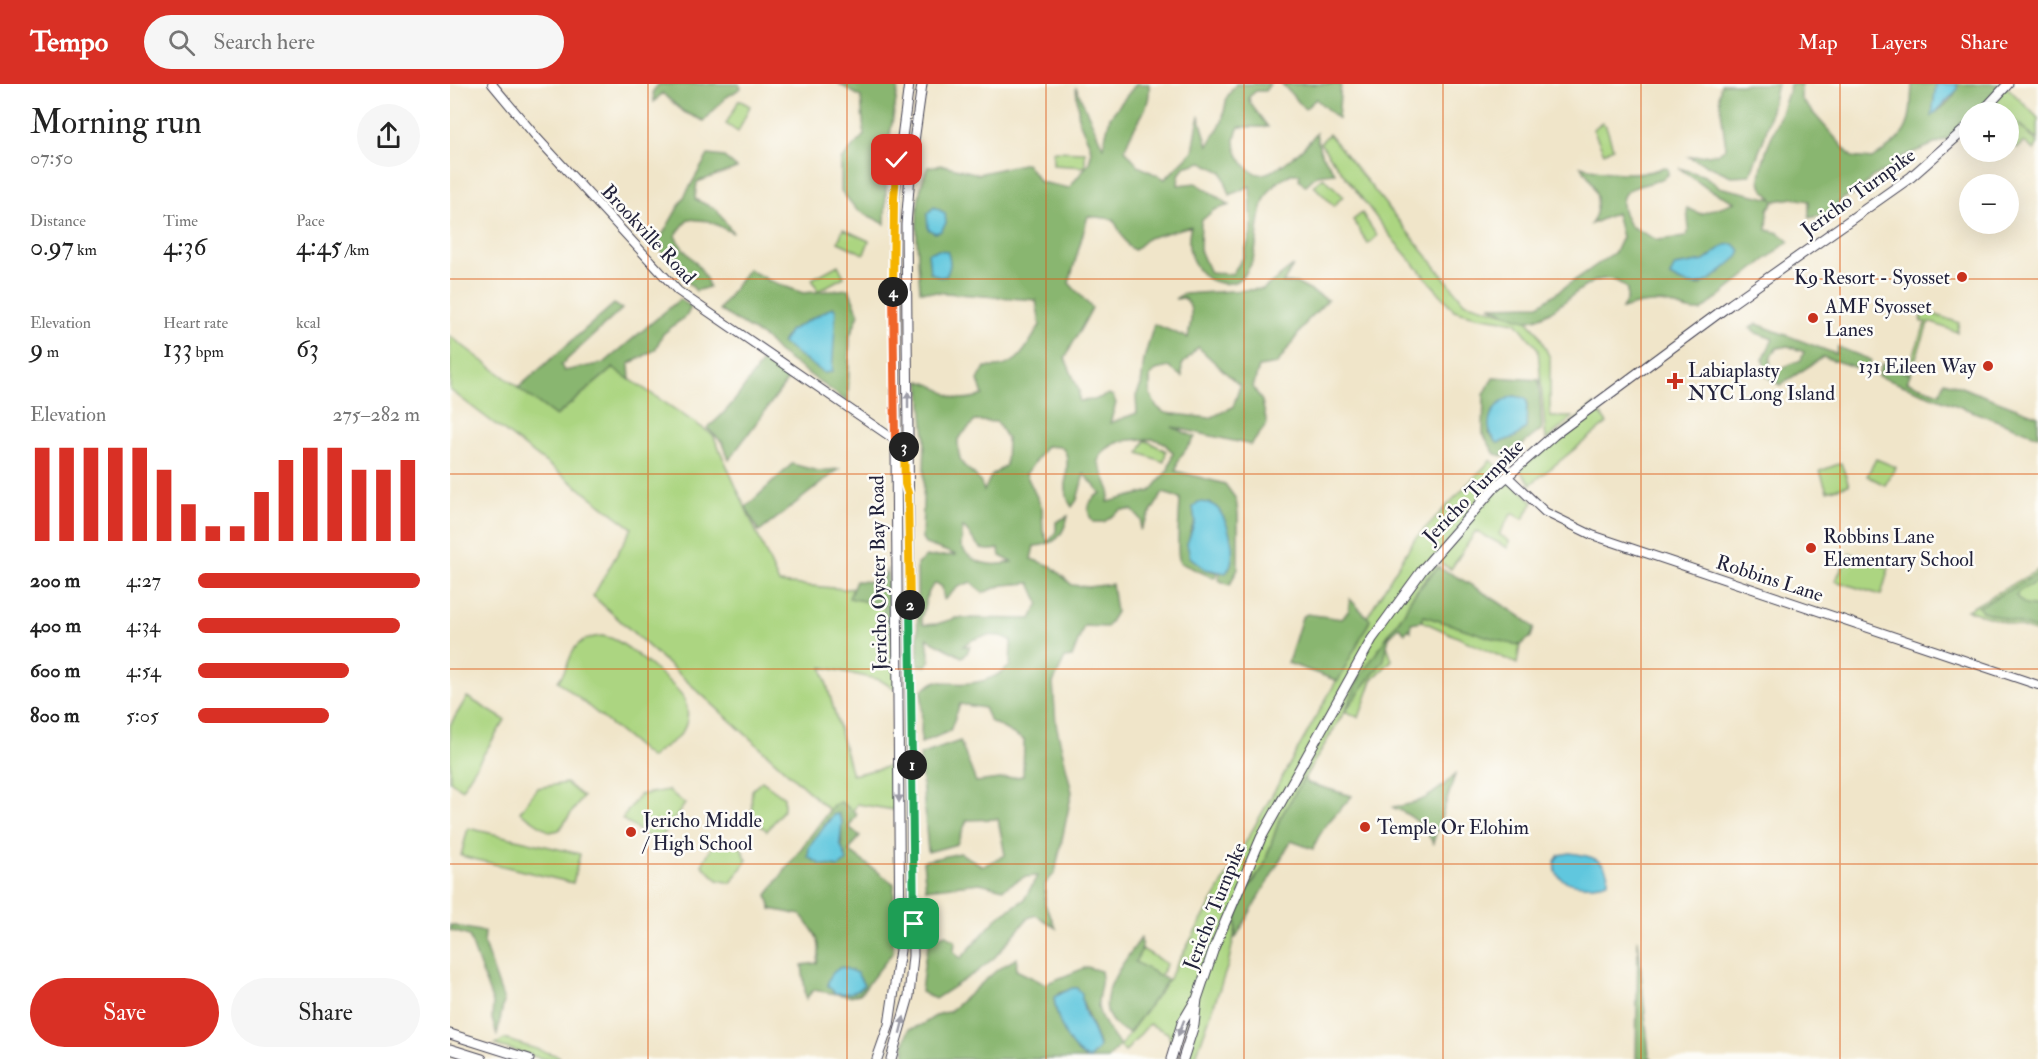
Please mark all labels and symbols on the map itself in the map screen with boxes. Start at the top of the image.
pin [871,134,922,185]
street label: Jericho Turnpike [1796,143,1921,244]
street label: Brookville Road [596,179,701,290]
place label: K9 Resort - Syosset [1794,265,1951,290]
marker: K9 Resort - Syosset [1955,270,1969,284]
pin: 4 [878,277,908,307]
place label: AMF Syosset Lanes [1824,294,1932,342]
marker: AMF Syosset Lanes [1806,311,1820,325]
place label: 131 Eileen Way [1858,354,1977,379]
place label: Labiaplasty NYC Long Island [1688,358,1835,406]
marker: 131 Eileen Way [1981,359,1995,373]
marker: Labiaplasty NYC Long Island [1666,372,1684,390]
one-way arrow [903,391,913,410]
pin: 3 [889,432,919,462]
street label: Jericho Turnpike [1417,434,1530,550]
street label: Jericho Oyster Bay Road [864,475,893,672]
place label: Robbins Lane Elementary School [1823,524,1974,572]
marker: Robbins Lane Elementary School [1804,541,1818,555]
street label: Robbins Lane [1713,549,1827,608]
pin: 2 [895,590,925,620]
pin: 1 [897,750,927,780]
one-way arrow [894,785,904,804]
place label: Jericho Middle / High School [641,808,762,856]
place label: Temple Or Elohim [1377,815,1529,841]
marker: Temple Or Elohim [1358,820,1372,834]
marker: Jericho Middle / High School [624,825,638,839]
street label: Jericho Turnpike [1177,839,1252,975]
pin [888,898,939,949]
one-way arrow [897,1016,907,1034]
one-way arrow [1176,1019,1185,1037]

